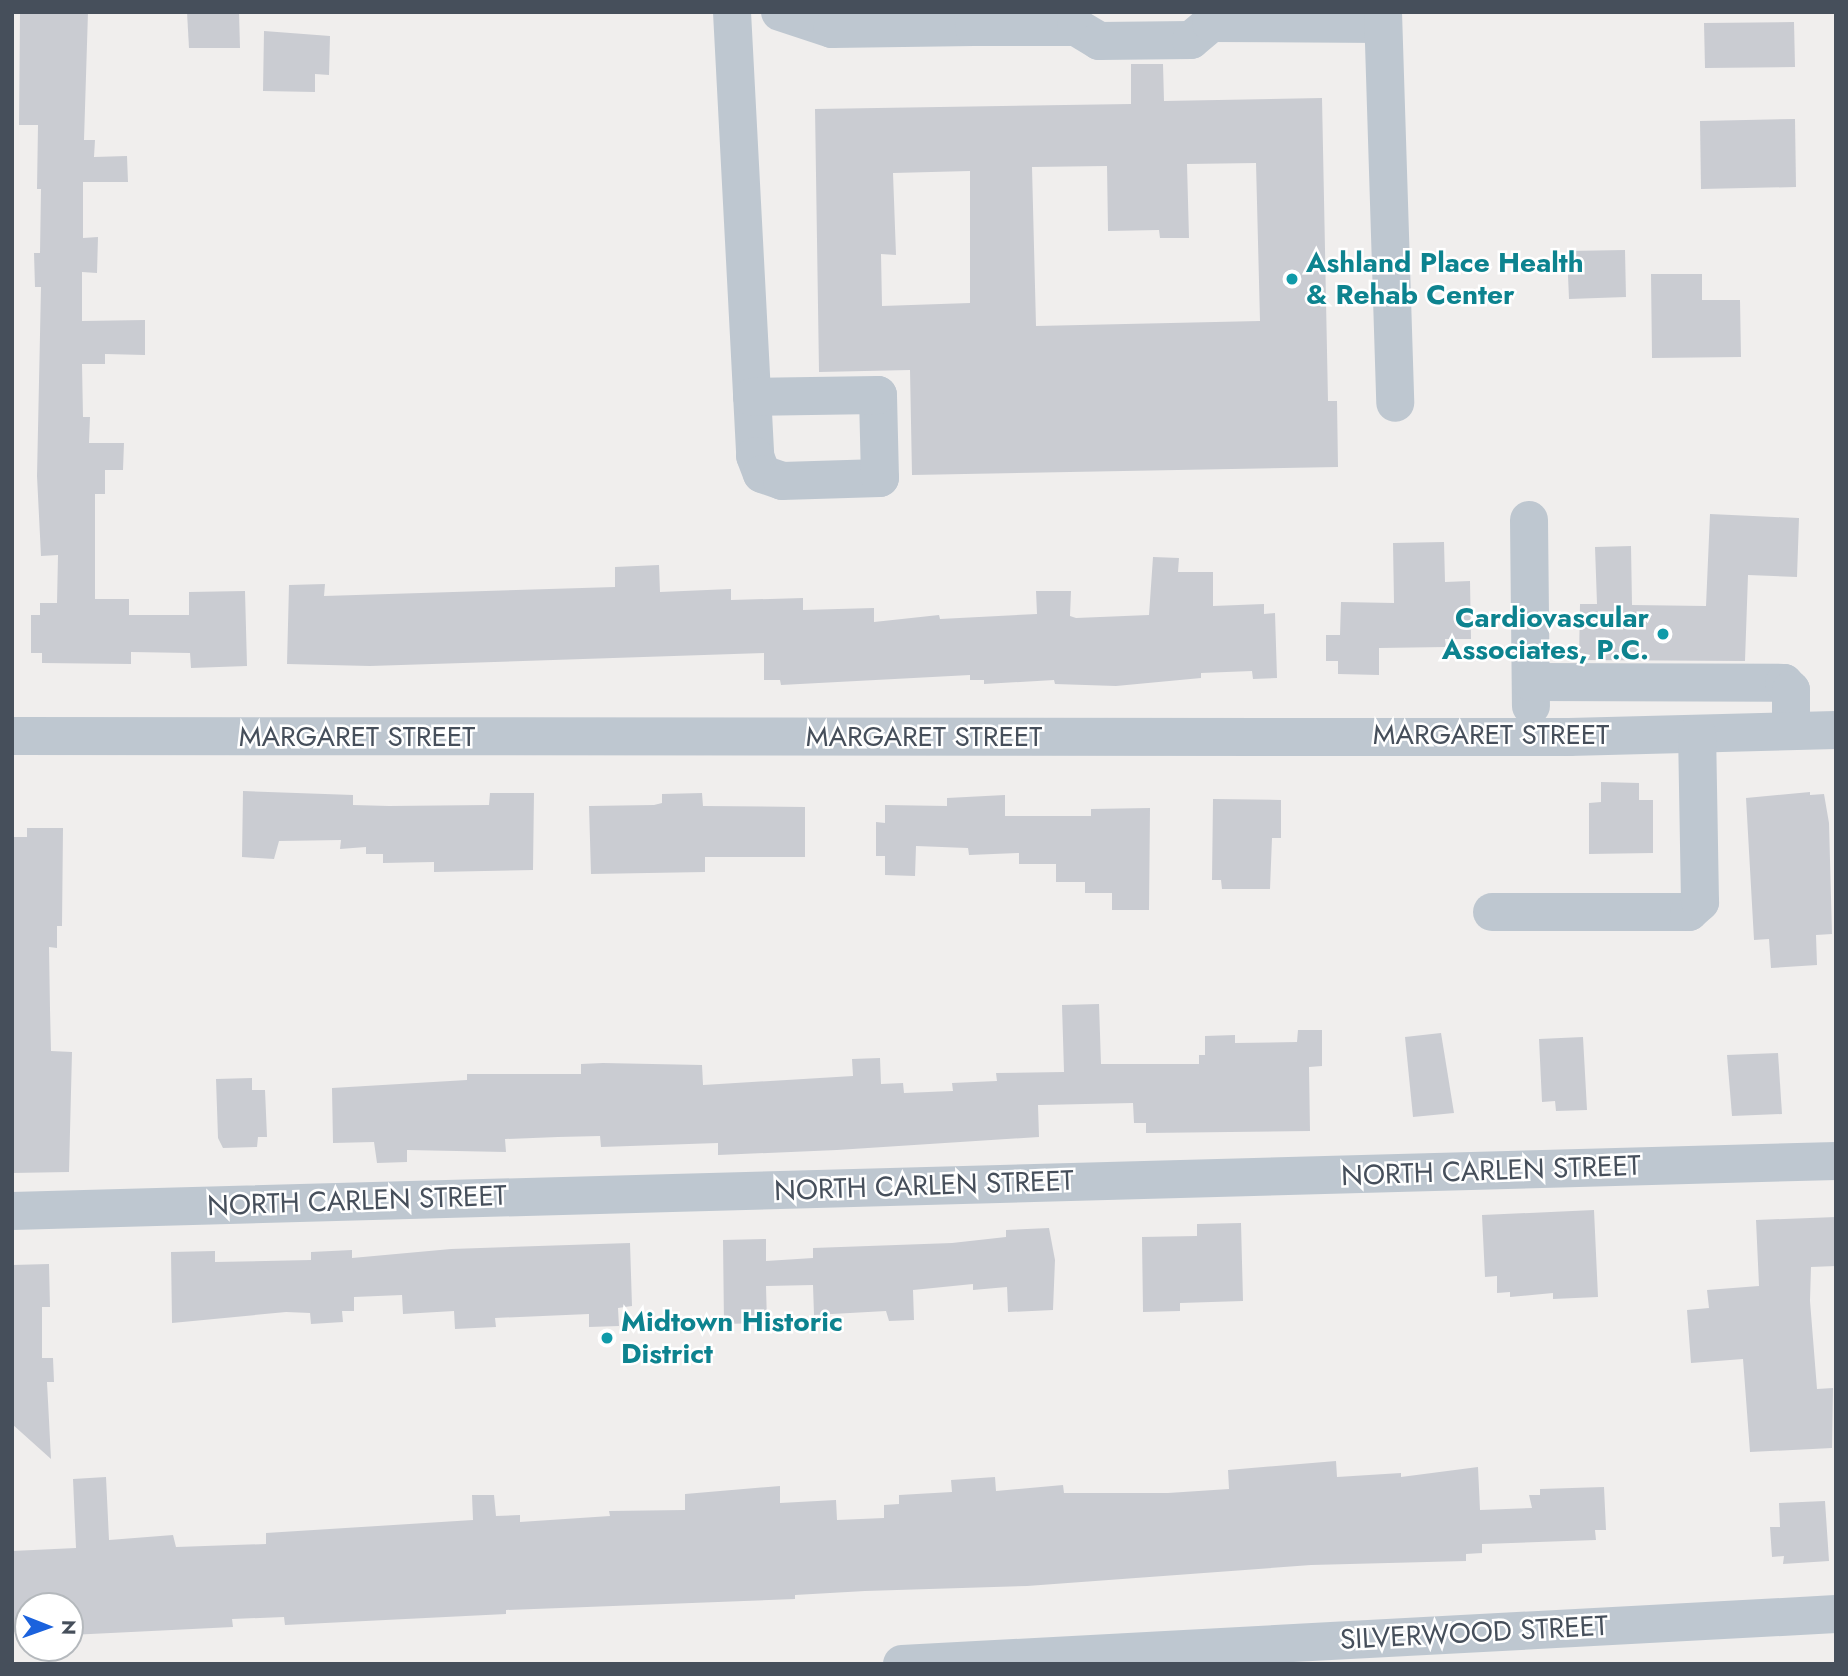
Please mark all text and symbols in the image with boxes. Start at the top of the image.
place label: Ashland Place Health & Rehab Center [1306,246,1584,312]
marker: Ashland Place Health & Rehab Center [1284,271,1300,287]
place label: Cardiovascular Associates, P.C. [1442,601,1649,667]
marker: Cardiovascular Associates, P.C. [1655,626,1671,642]
street label: MARGARET STREET [1373,718,1609,752]
street label: MARGARET STREET [239,720,475,754]
street label: MARGARET STREET [806,720,1042,754]
street label: NORTH CARLEN STREET [1341,1149,1641,1193]
street label: NORTH CARLEN STREET [774,1164,1074,1208]
street label: NORTH CARLEN STREET [207,1179,507,1223]
place label: Midtown Historic District [621,1305,843,1371]
marker: Midtown Historic District [599,1330,615,1346]
north arrow [14,1592,84,1662]
street label: SILVERWOOD STREET [1339,1609,1609,1657]
text: N [55,1620,82,1635]

